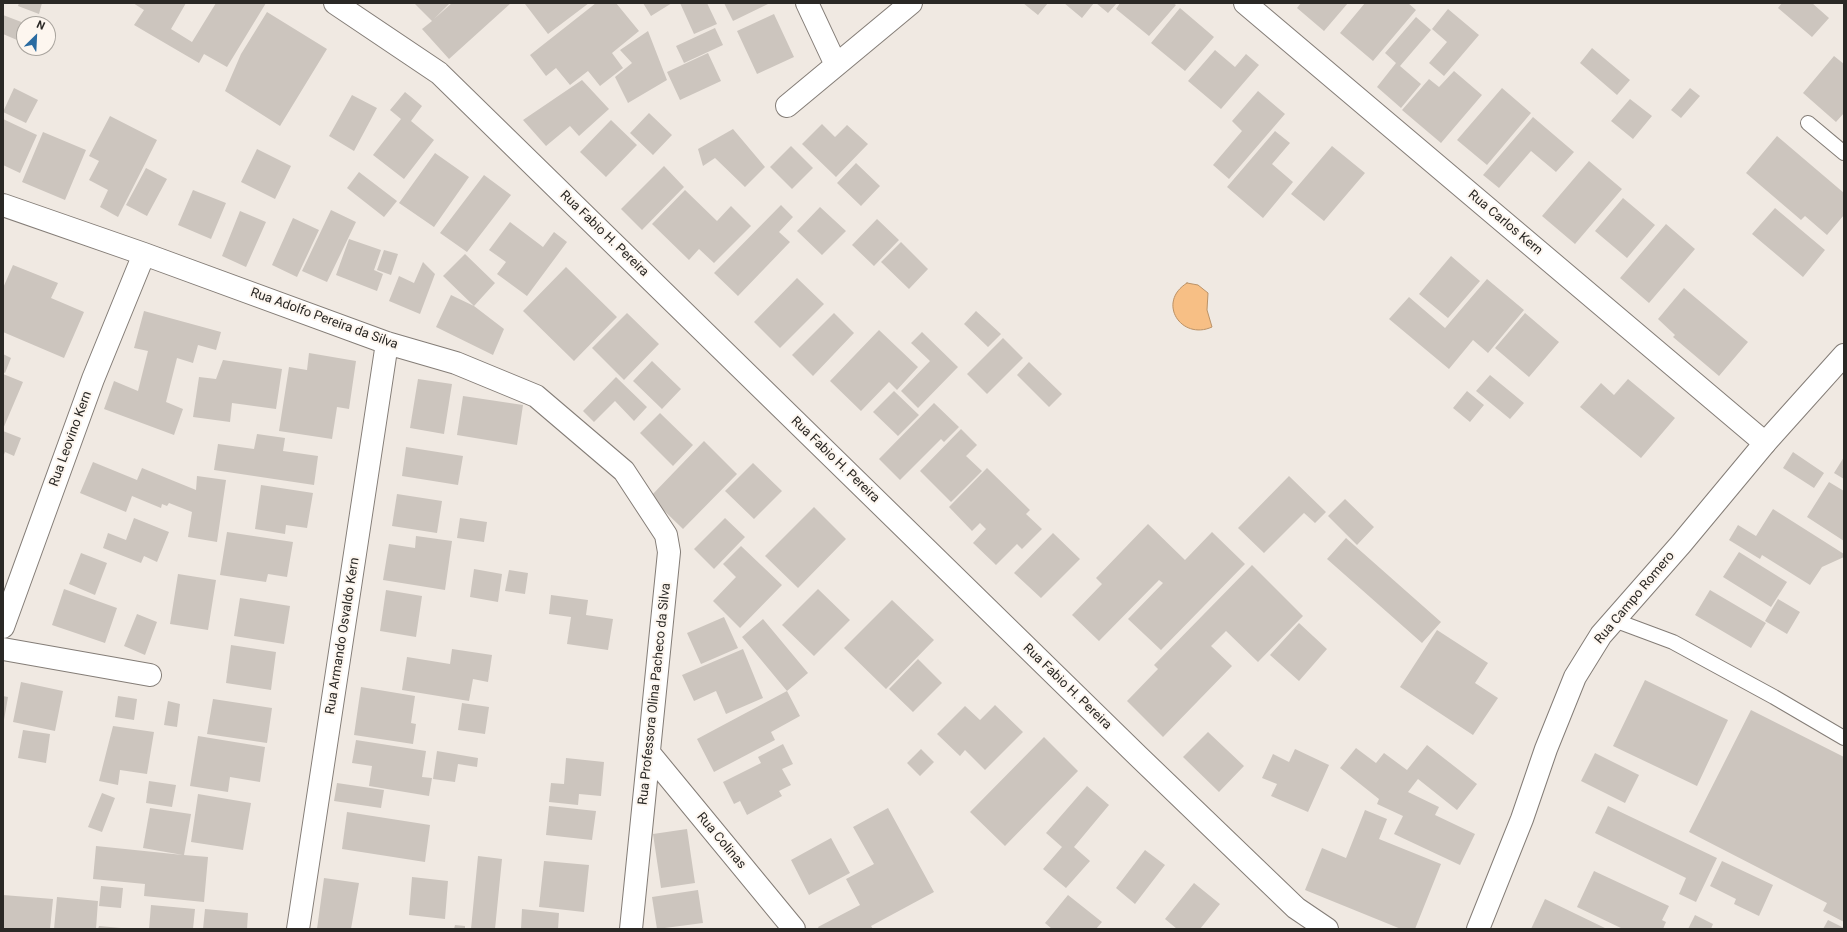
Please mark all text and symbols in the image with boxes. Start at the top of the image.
north arrow [16,16,56,56]
text: N [34,18,47,33]
street label: Rua Carlos Kern [1465,187,1545,259]
street label: Rua Fabio H. Pereira [556,188,652,280]
street label: Rua Adolfo Pereira da Silva [248,285,400,353]
street label: Rua Leovino Kern [46,389,96,489]
street label: Rua Fabio H. Pereira [787,414,883,506]
street label: Rua Campo Romero [1592,549,1678,647]
street label: Rua Armando Osvaldo Kern [323,557,363,715]
street label: Rua Professora Olina Pacheco da Silva [636,582,674,806]
street label: Rua Fabio H. Pereira [1019,641,1115,733]
street label: Rua Colinas [693,810,749,872]

